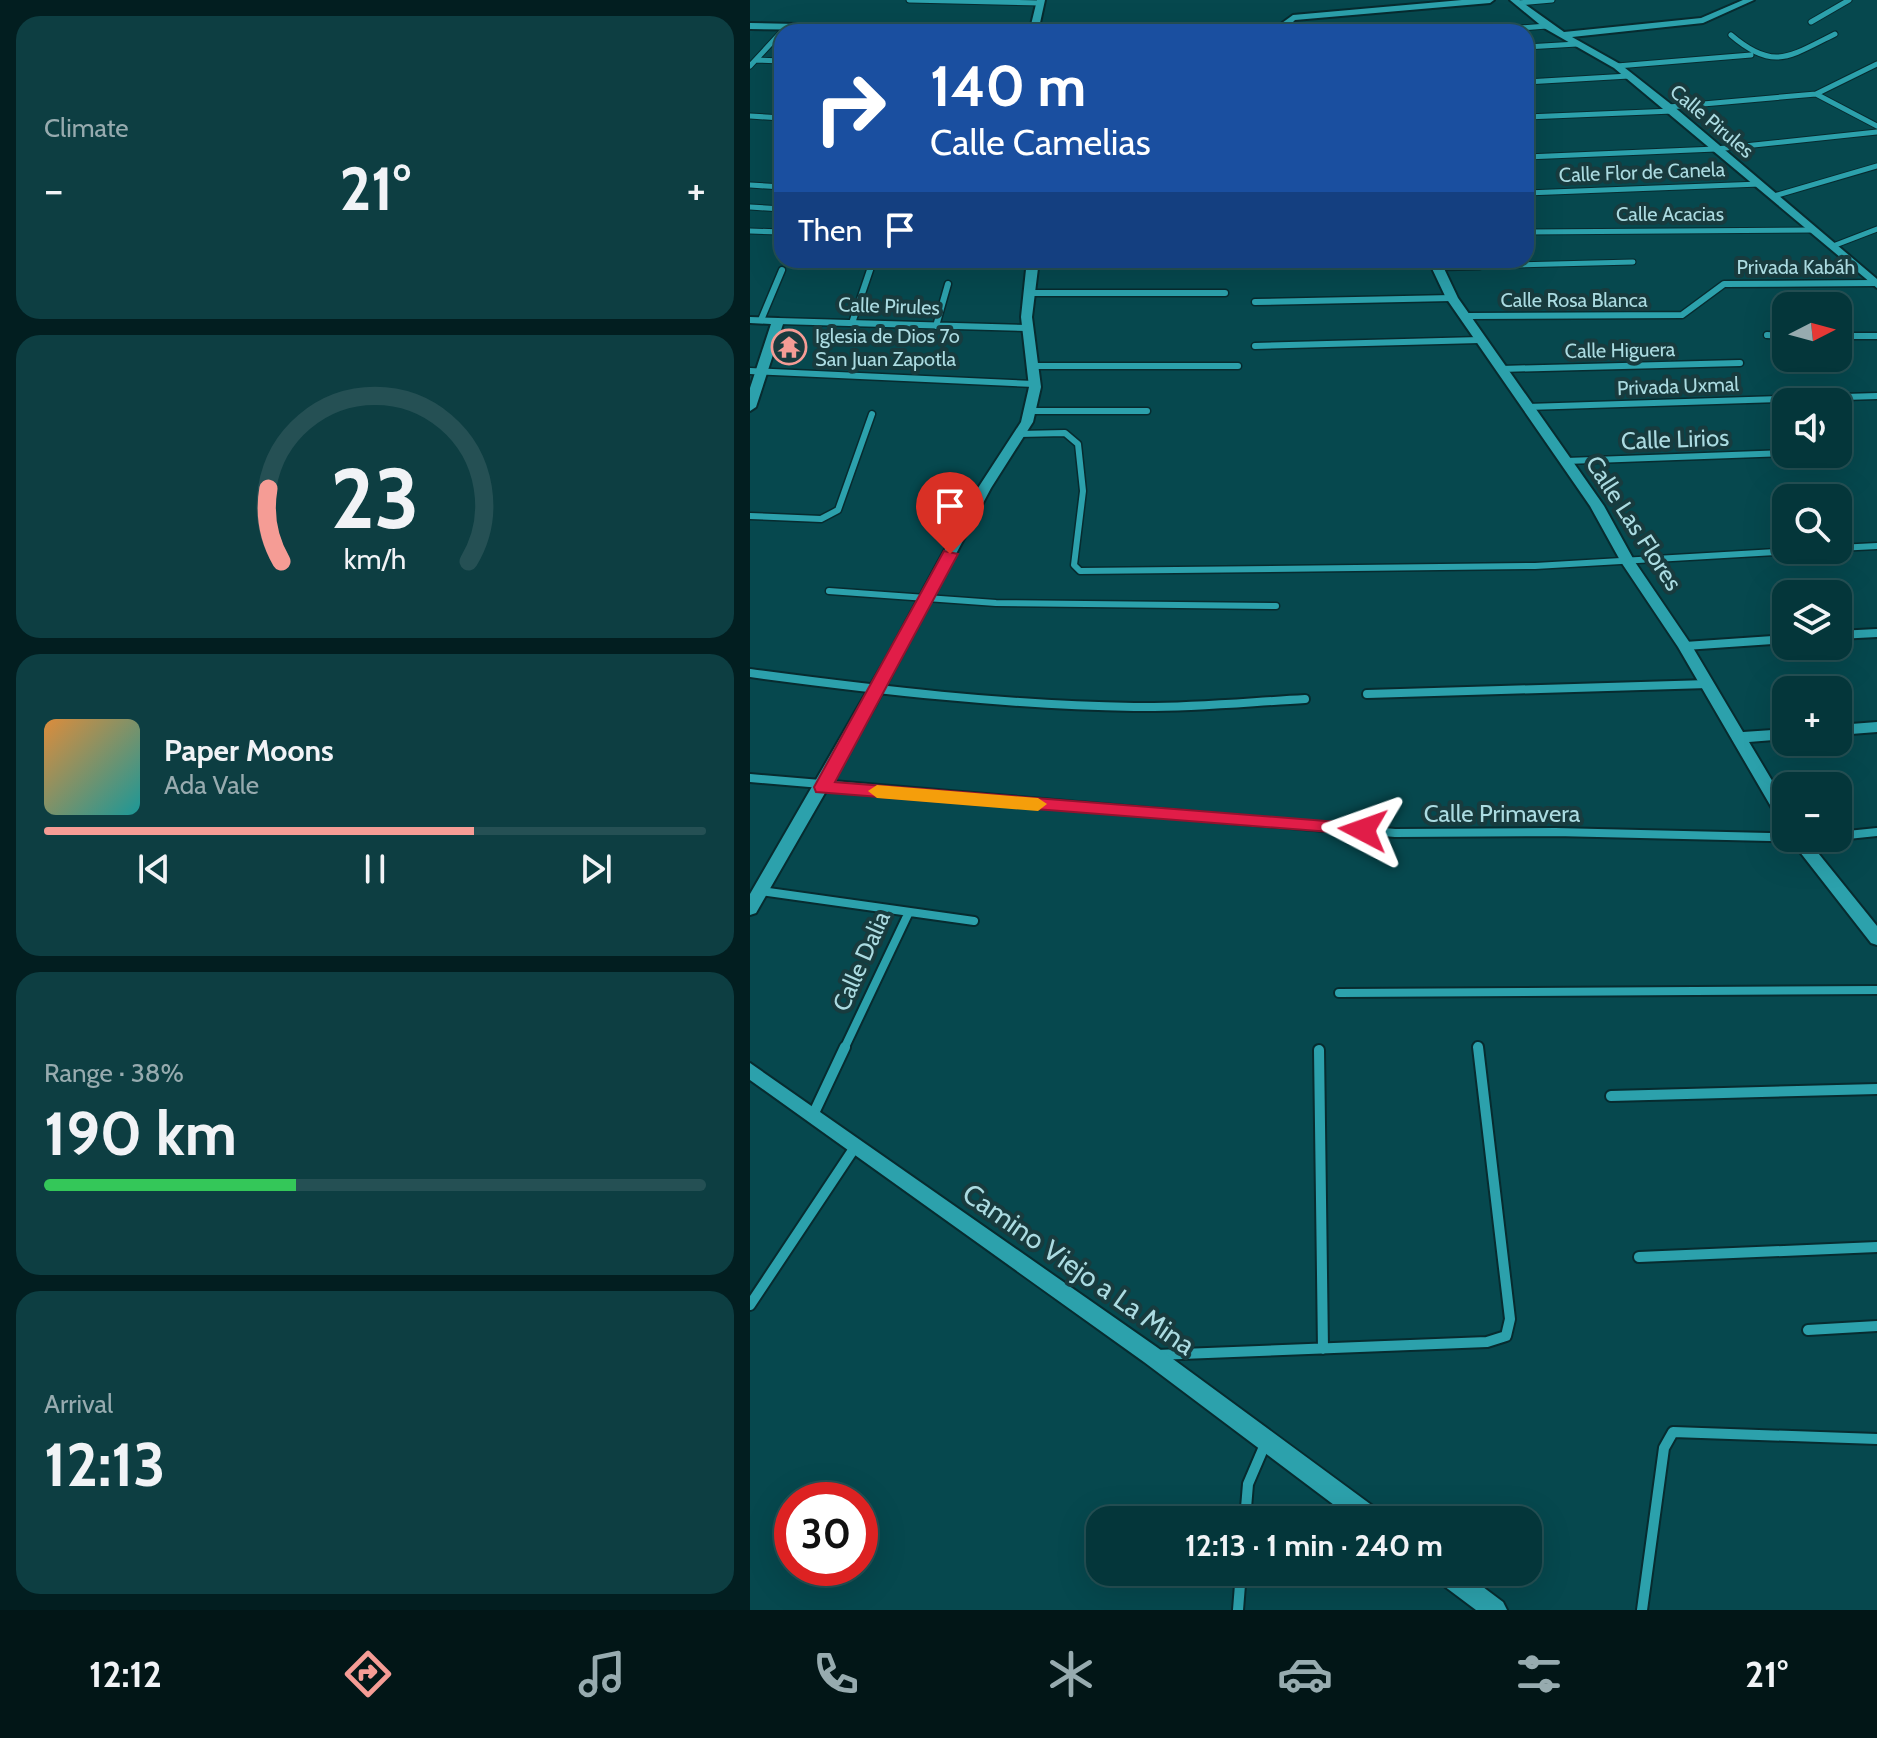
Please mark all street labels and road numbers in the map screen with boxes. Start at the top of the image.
street label: Calle Pirules [1665,79,1759,163]
street label: Calle Flor de Canela [1558,157,1726,187]
street label: Calle Acacias [1616,202,1724,226]
street label: Privada Kabáh [1737,255,1855,279]
street label: Calle Rosa Blanca [1500,288,1648,312]
street label: Calle Pirules [838,292,940,320]
street label: Calle Higuera [1564,337,1676,363]
street label: Privada Uxmal [1617,372,1740,400]
street label: Calle Lirios [1620,423,1730,455]
street label: Calle Las Flores [1580,450,1688,596]
street label: Calle Primavera [1424,799,1581,828]
street label: Calle Dalia [826,906,896,1015]
street label: Camino Viejo a La Mina [956,1176,1202,1362]

